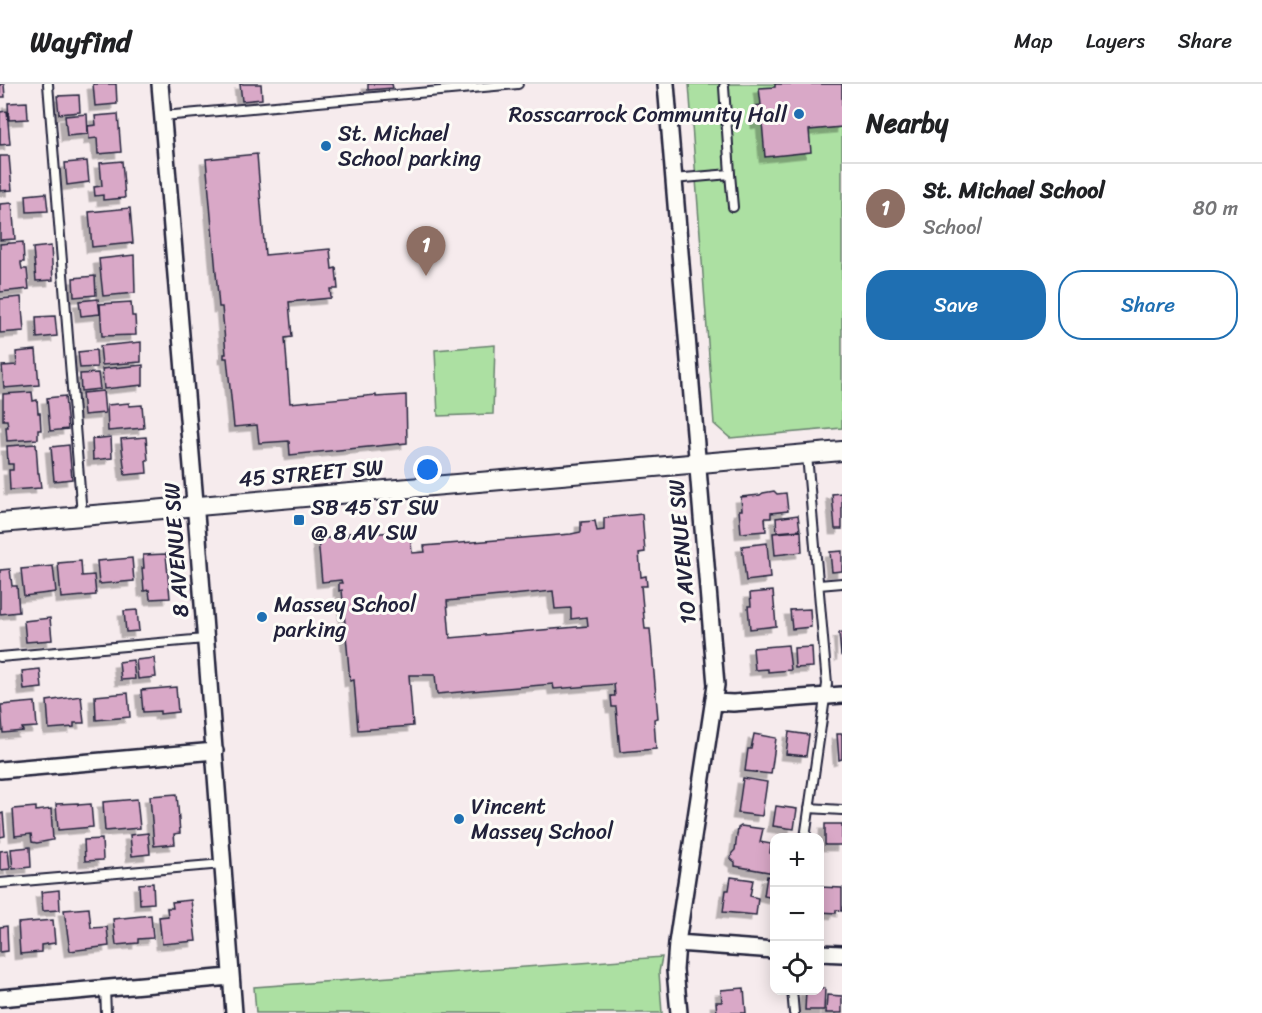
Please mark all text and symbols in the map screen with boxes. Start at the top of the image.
text: Wayfind [30,17,131,66]
text: Map [1014,22,1053,60]
text: Layers [1086,22,1145,60]
text: Share [1178,22,1232,60]
place label: Rosscarrock Community Hall [509,95,788,134]
text: Nearby [866,100,948,146]
marker: Rosscarrock Community Hall [792,107,806,121]
place label: St. Michael School parking [338,114,481,178]
marker: St. Michael School parking [319,139,333,153]
text: St. Michael School [923,171,1105,210]
text: 1 [881,191,890,226]
text: 80 m [1193,191,1238,226]
text: School [923,210,982,245]
pin: 1 [406,226,446,276]
button: Save [866,270,1046,340]
button: Share [1058,270,1238,340]
street label: 45 STREET SW [237,447,385,499]
your location [413,455,442,484]
street label: 10 AVENUE SW [656,477,708,626]
street label: 8 AVENUE SW [152,480,200,619]
place label: SB 45 ST SW @ 8 AV SW [311,488,439,552]
marker: SB 45 ST SW @ 8 AV SW [292,513,306,527]
place label: Massey School parking [273,585,417,649]
marker: Massey School parking [255,610,269,624]
place label: Vincent Massey School [471,787,614,851]
marker: Vincent Massey School [452,812,466,826]
map controls [770,833,824,995]
button: + [770,833,824,887]
button: − [770,887,824,941]
button: locate [770,941,824,995]

